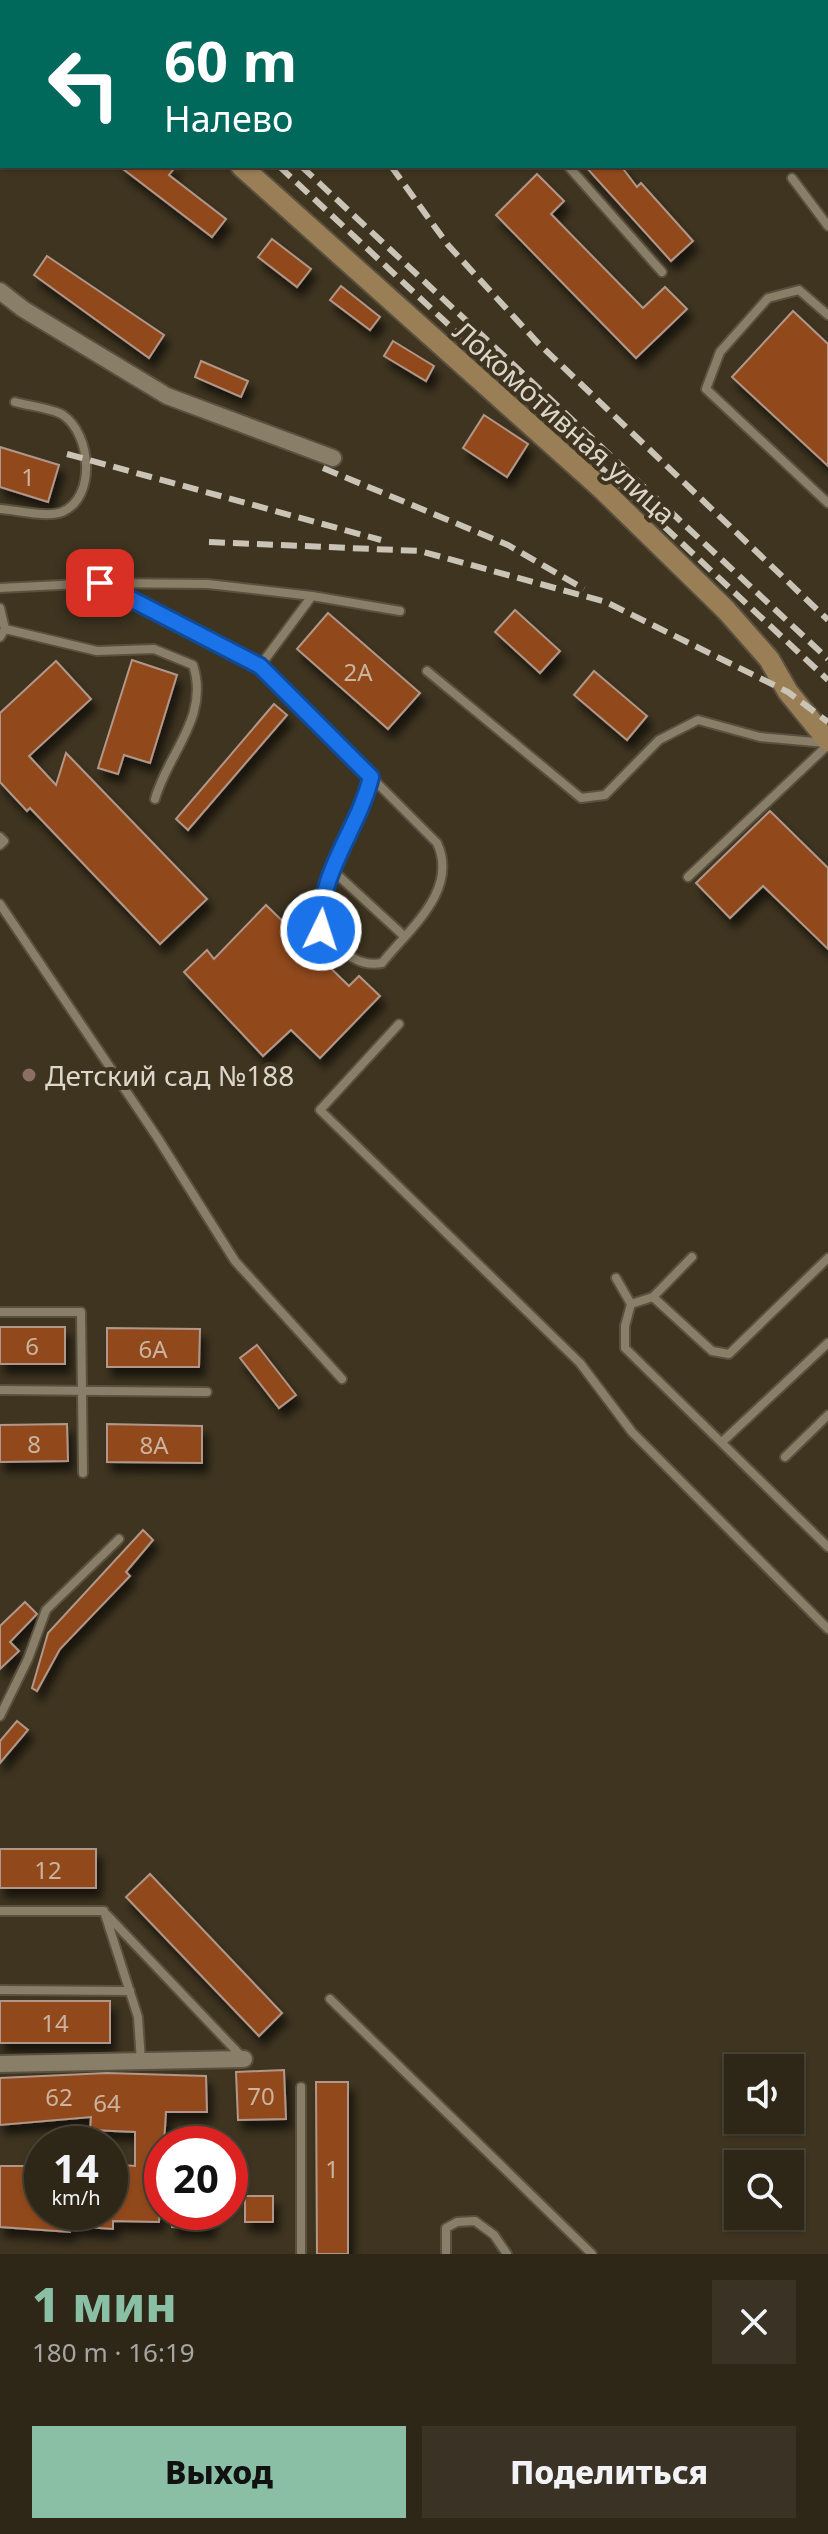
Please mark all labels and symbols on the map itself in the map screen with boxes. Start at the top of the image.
street label: Локомотивная улица [446,312,684,532]
house number: 1 [21,460,35,493]
pin [66,549,134,617]
house number: 2А [343,655,373,688]
position arrow [279,888,363,972]
place label: Детский сад №188 [45,1056,294,1094]
marker: Детский сад №188 [20,1066,38,1084]
house number: 6 [25,1329,39,1362]
house number: 6А [138,1332,168,1365]
house number: 8 [27,1427,41,1460]
house number: 8А [139,1428,169,1461]
house number: 12 [34,1853,62,1886]
house number: 14 [41,2006,69,2039]
house number: 70 [247,2079,275,2112]
house number: 62 [45,2080,73,2113]
house number: 64 [93,2086,121,2119]
speed limit sign: 20 [144,2126,248,2230]
house number: 1 [325,2152,339,2185]

